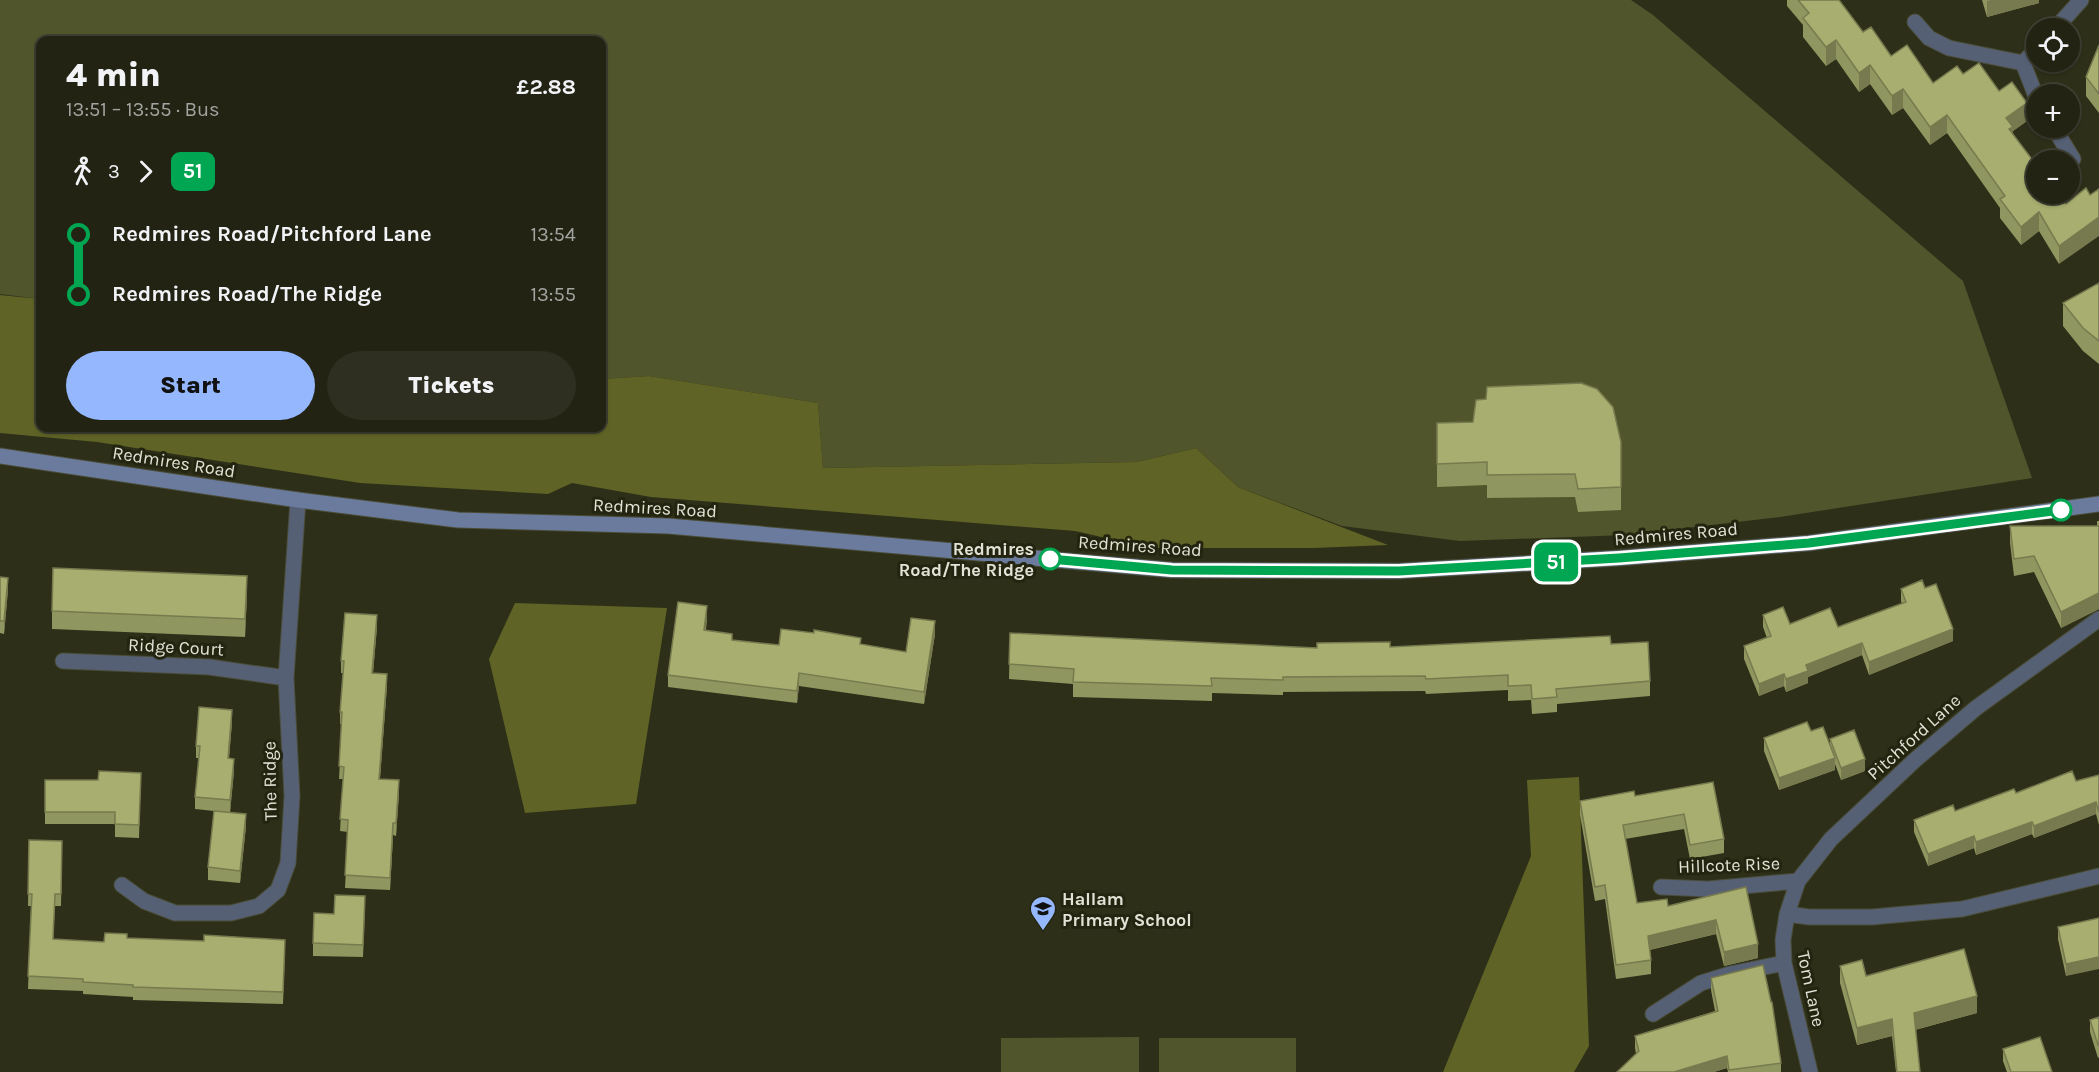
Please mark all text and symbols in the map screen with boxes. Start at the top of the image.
map controls [2026,18,2080,204]
button: locate [2026,18,2080,72]
text: 4 min [66,56,161,94]
text: £2.88 [516,74,576,100]
button: + [2026,84,2080,138]
text: 13:51 – 13:55 · Bus [66,98,220,121]
button: − [2026,150,2080,204]
icon: walk [66,155,99,188]
icon: forward [129,155,162,188]
text: 51 [183,159,203,183]
text: 3 [108,160,120,183]
text: Redmires Road/Pitchford Lane [112,221,432,247]
text: 13:54 [531,223,576,246]
text: Redmires Road/The Ridge [112,281,382,307]
text: 13:55 [530,283,576,306]
button: Start [66,351,315,420]
button: Tickets [327,351,576,420]
street label: Redmires Road [111,441,237,483]
street label: Redmires Road [592,494,718,522]
unlabelled marker [2050,499,2072,521]
street label: Redmires Road [1613,518,1739,550]
street label: Redmires Road [1077,531,1203,561]
place label: Redmires Road/The Ridge [899,538,1034,581]
line badge: 51 [1529,542,1583,582]
marker: Redmires Road/The Ridge [1039,548,1061,570]
text: 51 [1546,550,1566,574]
street label: Ridge Court [128,634,225,661]
street label: Pitchford Lane [1863,689,1965,785]
street label: The Ridge [258,741,282,821]
street label: Hillcote Rise [1678,852,1780,878]
place label: Hallam Primary School [1062,888,1192,931]
school or university icon: Hallam Primary School [1028,894,1058,932]
street label: Tom Lane [1792,949,1830,1029]

